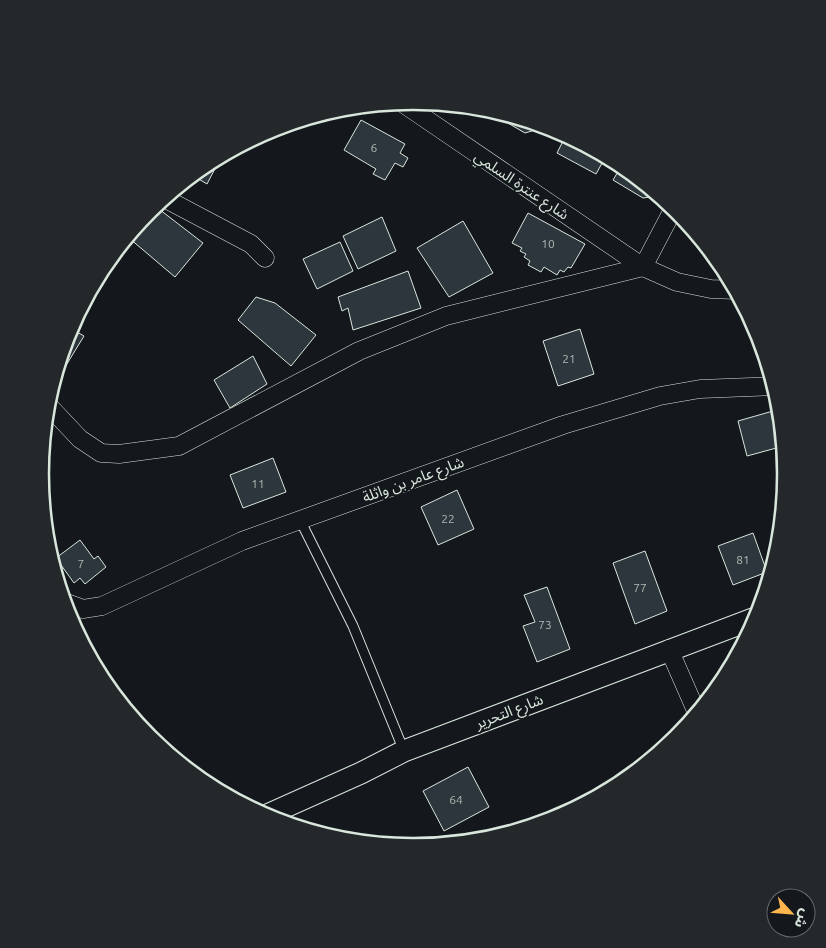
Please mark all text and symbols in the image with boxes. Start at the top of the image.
house number: 6 [371,141,378,154]
street label: شارع عنترة السلمي [469,147,573,226]
house number: 10 [541,237,555,250]
house number: 21 [562,352,576,365]
street label: شارع عامر بن واثلة [360,453,468,509]
house number: 11 [251,477,265,490]
house number: 22 [441,512,455,525]
house number: 81 [736,553,750,566]
house number: 7 [78,557,84,570]
house number: 77 [633,581,647,594]
house number: 73 [538,618,552,631]
street label: شارع التحرير [472,690,547,736]
house number: 64 [449,793,463,806]
north arrow [766,888,816,938]
text: ش [791,907,814,931]

